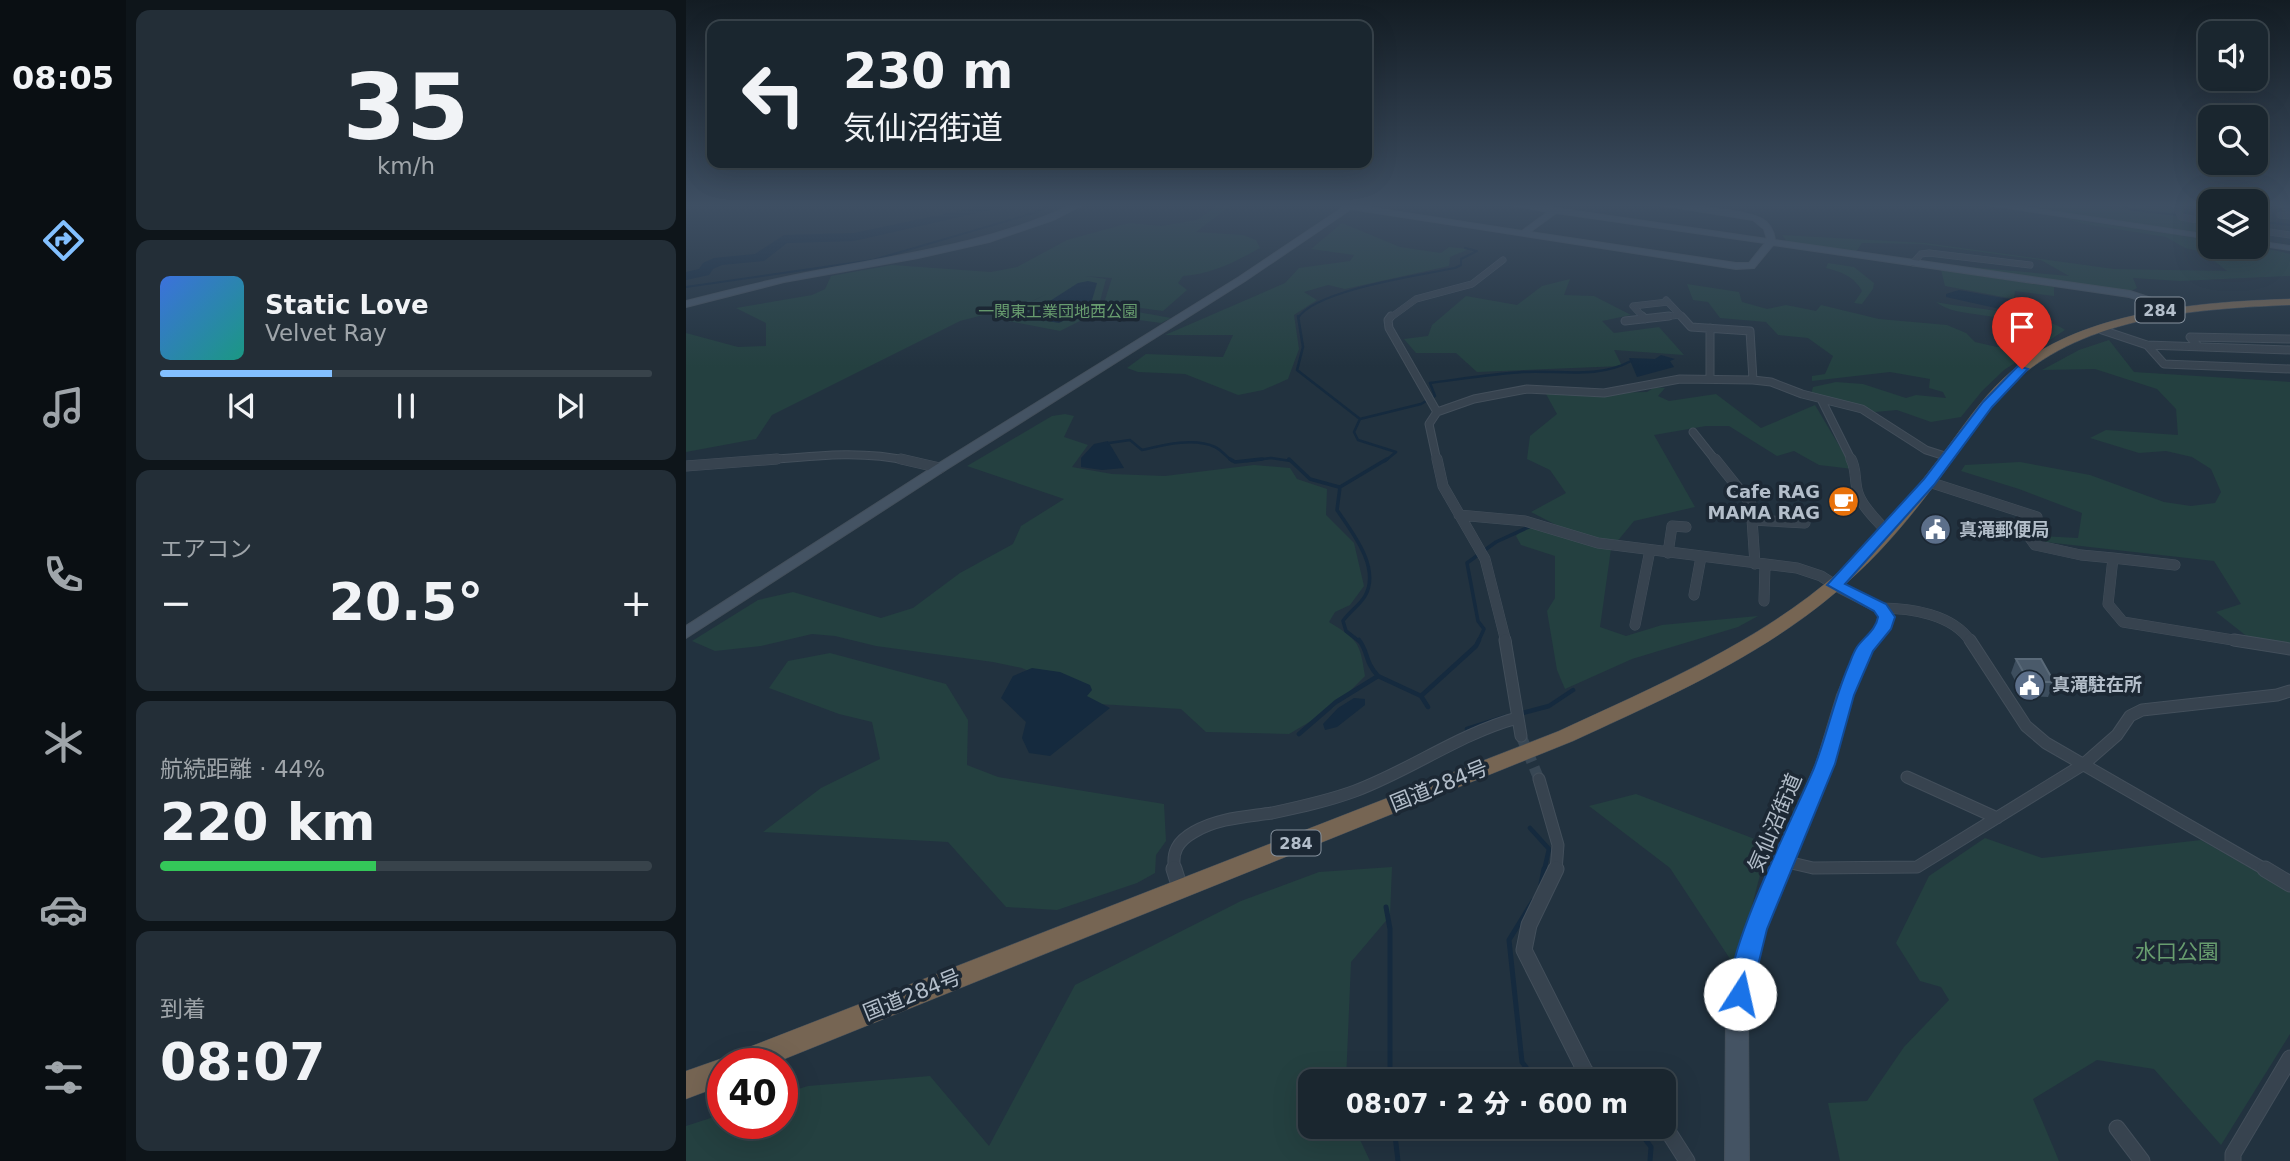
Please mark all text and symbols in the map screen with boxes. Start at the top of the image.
map controls [2198,21,2268,259]
button: sound [2198,21,2268,91]
text: 230 m [843,43,1013,100]
icon: left [728,49,819,140]
text: 35 [343,55,469,160]
text: 08:05 [12,59,114,97]
button: search [2198,105,2268,175]
text: 気仙沼街道 [843,109,1003,147]
text: km/h [377,153,435,179]
button: layers [2198,189,2268,259]
icon: directions [39,216,88,265]
text: Static Love [265,290,429,320]
pin [1992,297,2052,369]
road number: 284 [2136,298,2184,322]
park label: 一関東工業団地西公園 [978,302,1138,321]
icon: arrive [2003,308,2041,346]
text: Velvet Ray [265,320,387,346]
icon: music [39,383,88,432]
icon: previous [223,387,261,425]
icon: pause [387,387,425,425]
icon: next [551,387,589,425]
place label: Cafe RAG MAMA RAG [1707,481,1820,523]
cafe icon: Cafe RAG MAMA RAG [1826,485,1860,519]
public building icon: 真滝郵便局 [1919,513,1953,547]
place label: 真滝郵便局 [1959,519,2049,540]
text: エアコン [160,536,252,562]
icon: phone [39,550,88,599]
text: 20.5° [329,572,483,632]
text: − [160,581,192,625]
text: + [620,581,652,625]
public building icon: 真滝駐在所 [2012,668,2046,702]
place label: 真滝駐在所 [2052,674,2142,695]
icon: climate [39,718,88,767]
text: 航続距離 · 44% [160,756,325,782]
street label: 国道284号 [1387,756,1491,816]
street label: 気仙沼街道 [1743,770,1807,876]
text: 220 km [160,792,375,852]
road number: 284 [1272,830,1320,856]
icon: car [39,885,88,934]
park label: 水口公園 [2135,940,2219,964]
position arrow [1703,957,1777,1031]
street label: 国道284号 [860,965,964,1025]
text: 到着 [160,996,206,1022]
text: 08:07 [160,1032,326,1092]
speed limit sign: 40 [707,1048,798,1139]
icon: filters [39,1053,88,1102]
text: 08:07 · 2 分 · 600 m [1346,1089,1628,1119]

